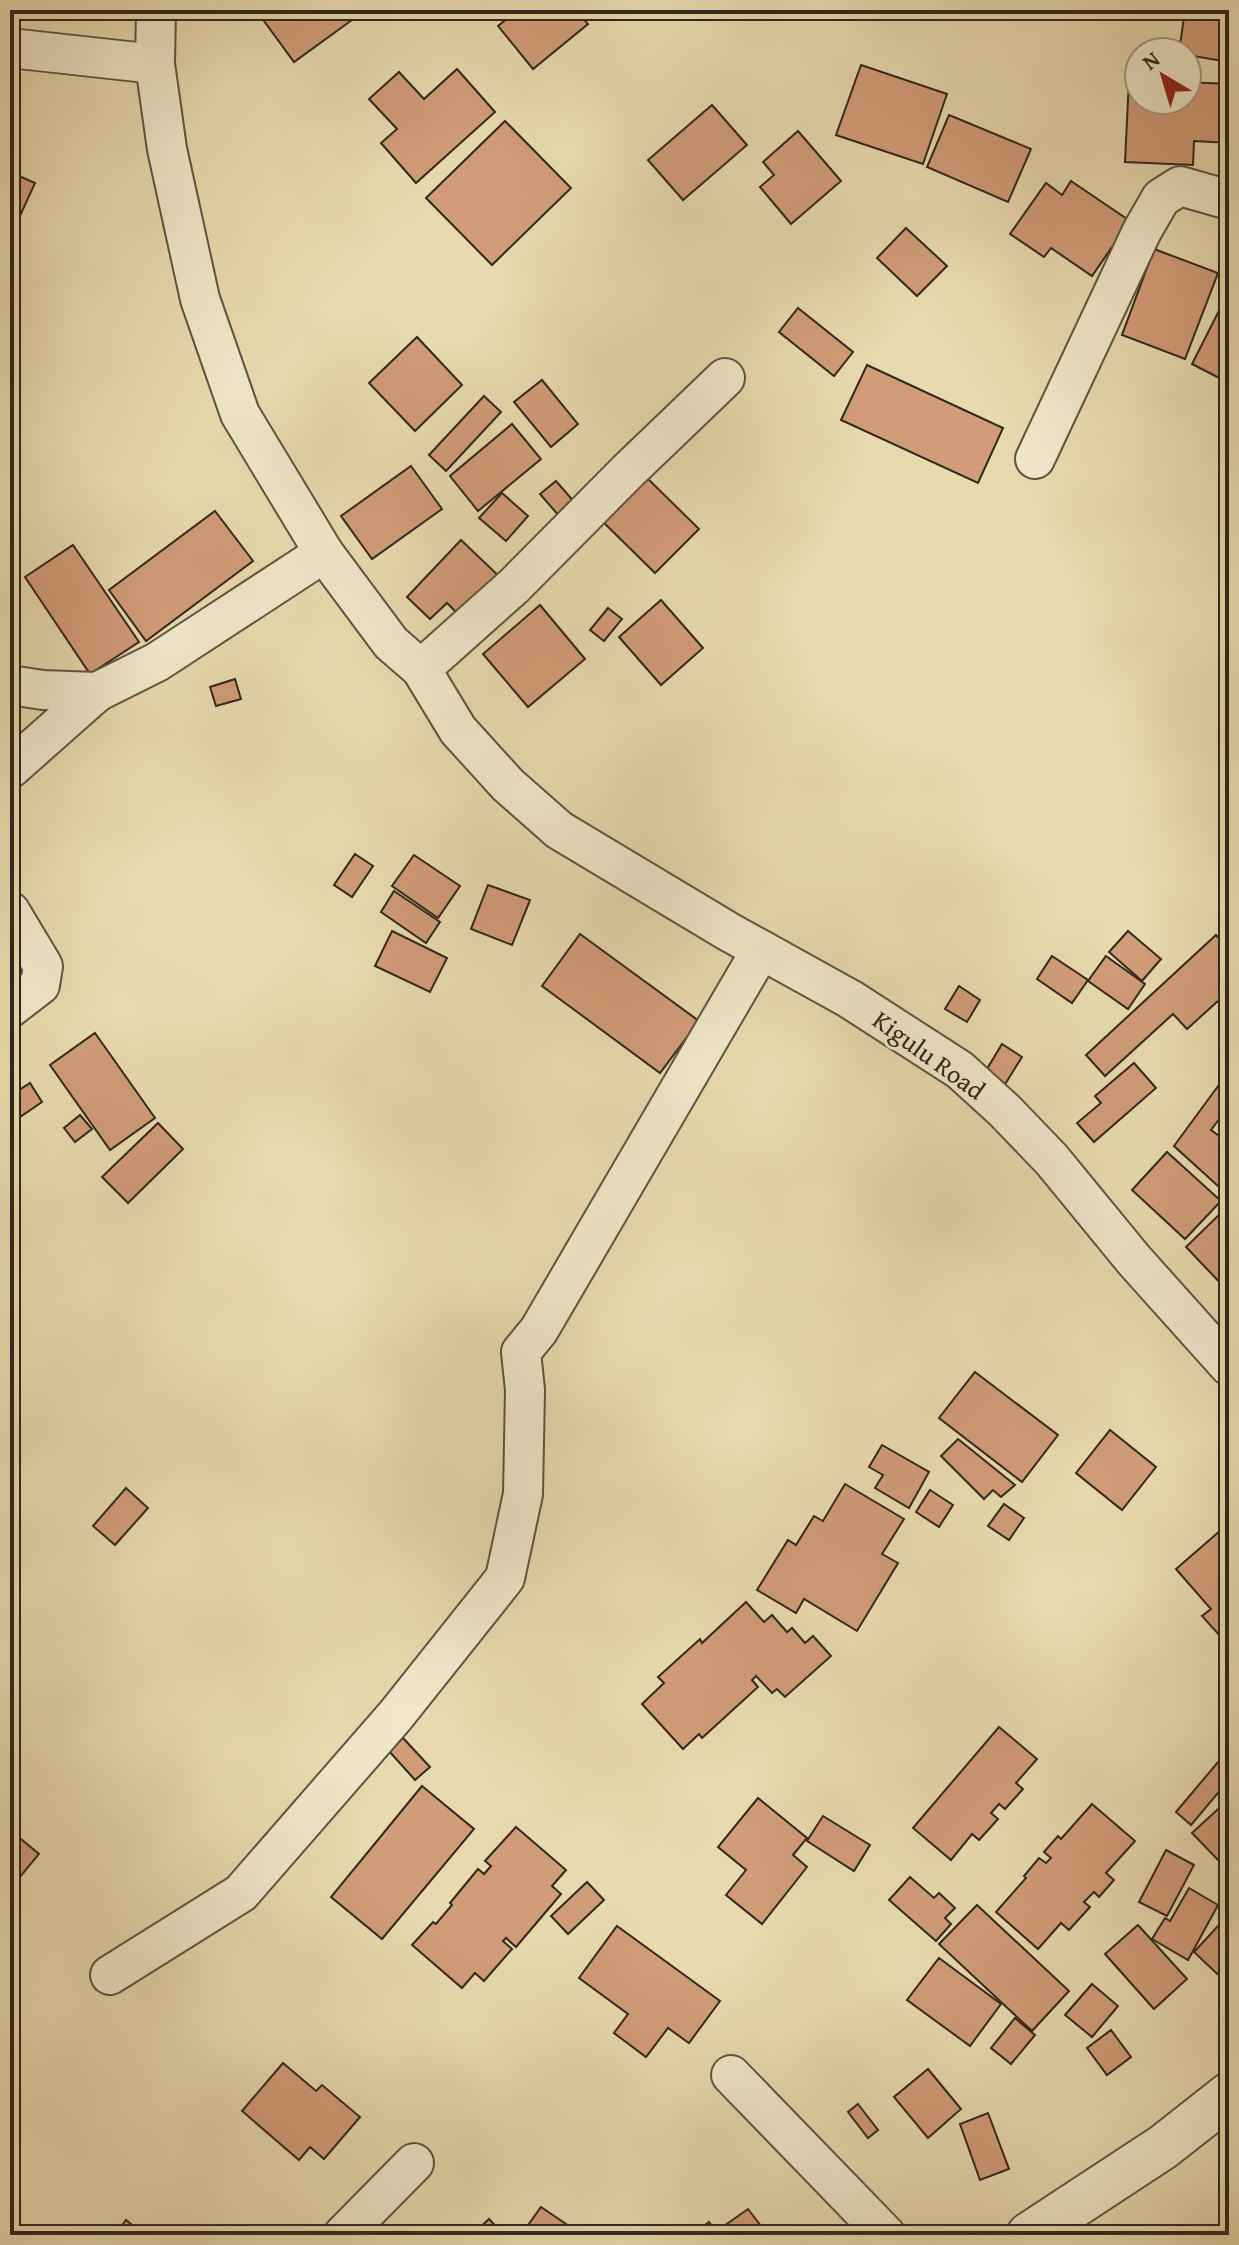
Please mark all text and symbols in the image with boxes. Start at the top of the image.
north arrow [1123,36,1203,116]
text: N [1135,43,1167,77]
street label: Kigulu Road [865,1000,994,1109]

